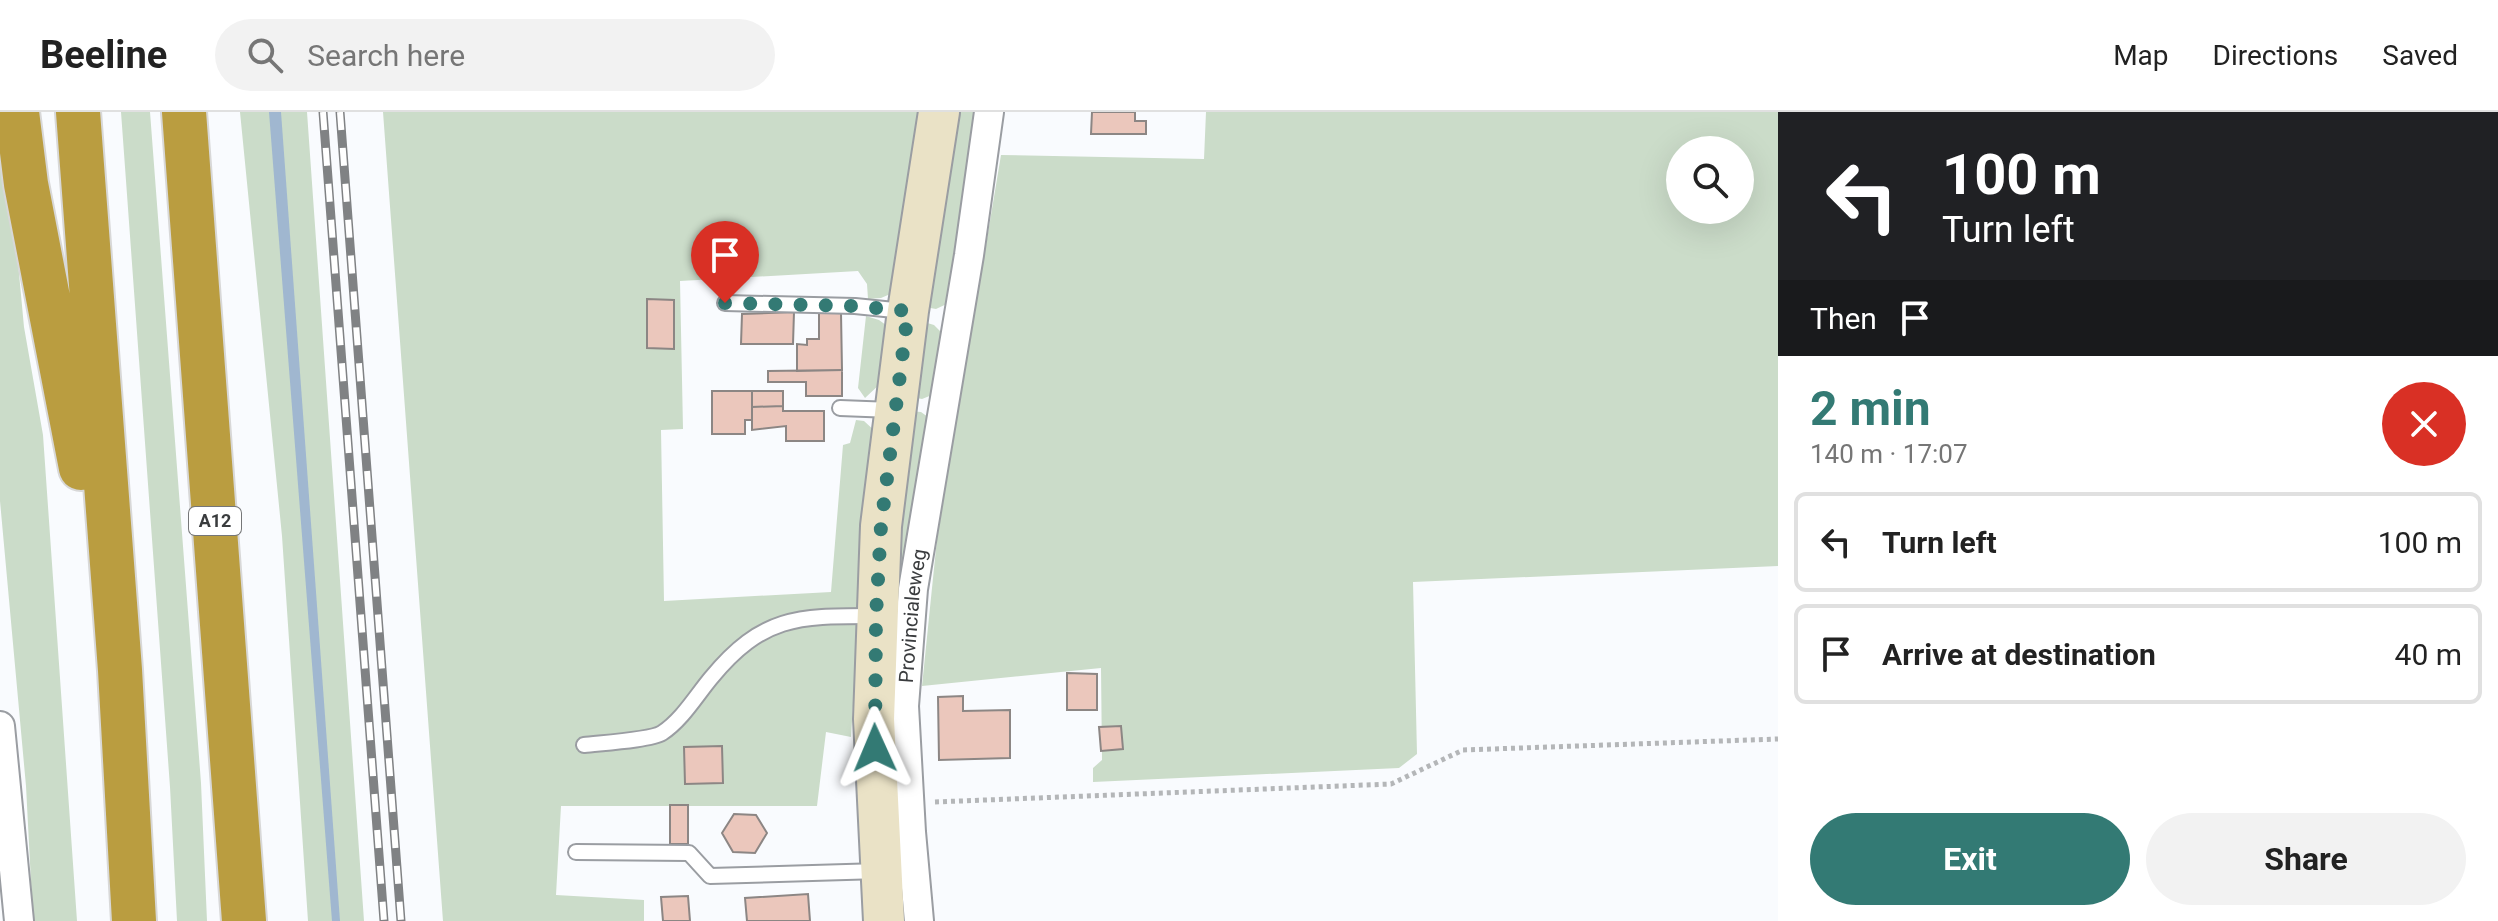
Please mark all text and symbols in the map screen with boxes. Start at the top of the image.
search box [215,19,775,91]
text: Beeline [40,33,167,77]
icon: search [243,33,287,77]
text: Search here [307,38,465,73]
text: Map [2113,39,2169,72]
text: Directions [2213,39,2338,72]
text: Saved [2382,39,2458,72]
map controls [1666,136,1754,224]
button: search [1666,136,1754,224]
text: 100 m [1942,142,2101,208]
icon: left [1810,144,1914,248]
text: Turn left [1942,209,2075,251]
pin [691,221,759,303]
icon: arrive [703,233,747,277]
icon: arrive [1893,296,1937,340]
text: Then [1810,301,1877,336]
text: 2 min [1810,380,1931,437]
button: close [2382,382,2466,466]
text: 140 m · 17:07 [1810,439,1968,469]
road number: A12 [189,507,241,535]
icon: left [1814,520,1858,564]
text: Turn left [1882,525,1997,560]
text: 100 m [2378,525,2462,560]
street label: Provincialeweg [894,547,932,684]
icon: arrive [1814,632,1858,676]
text: Arrive at destination [1882,637,2156,672]
text: 40 m [2395,637,2462,672]
position arrow [833,706,917,790]
button: Exit [1810,813,2130,905]
button: Share [2146,813,2466,905]

